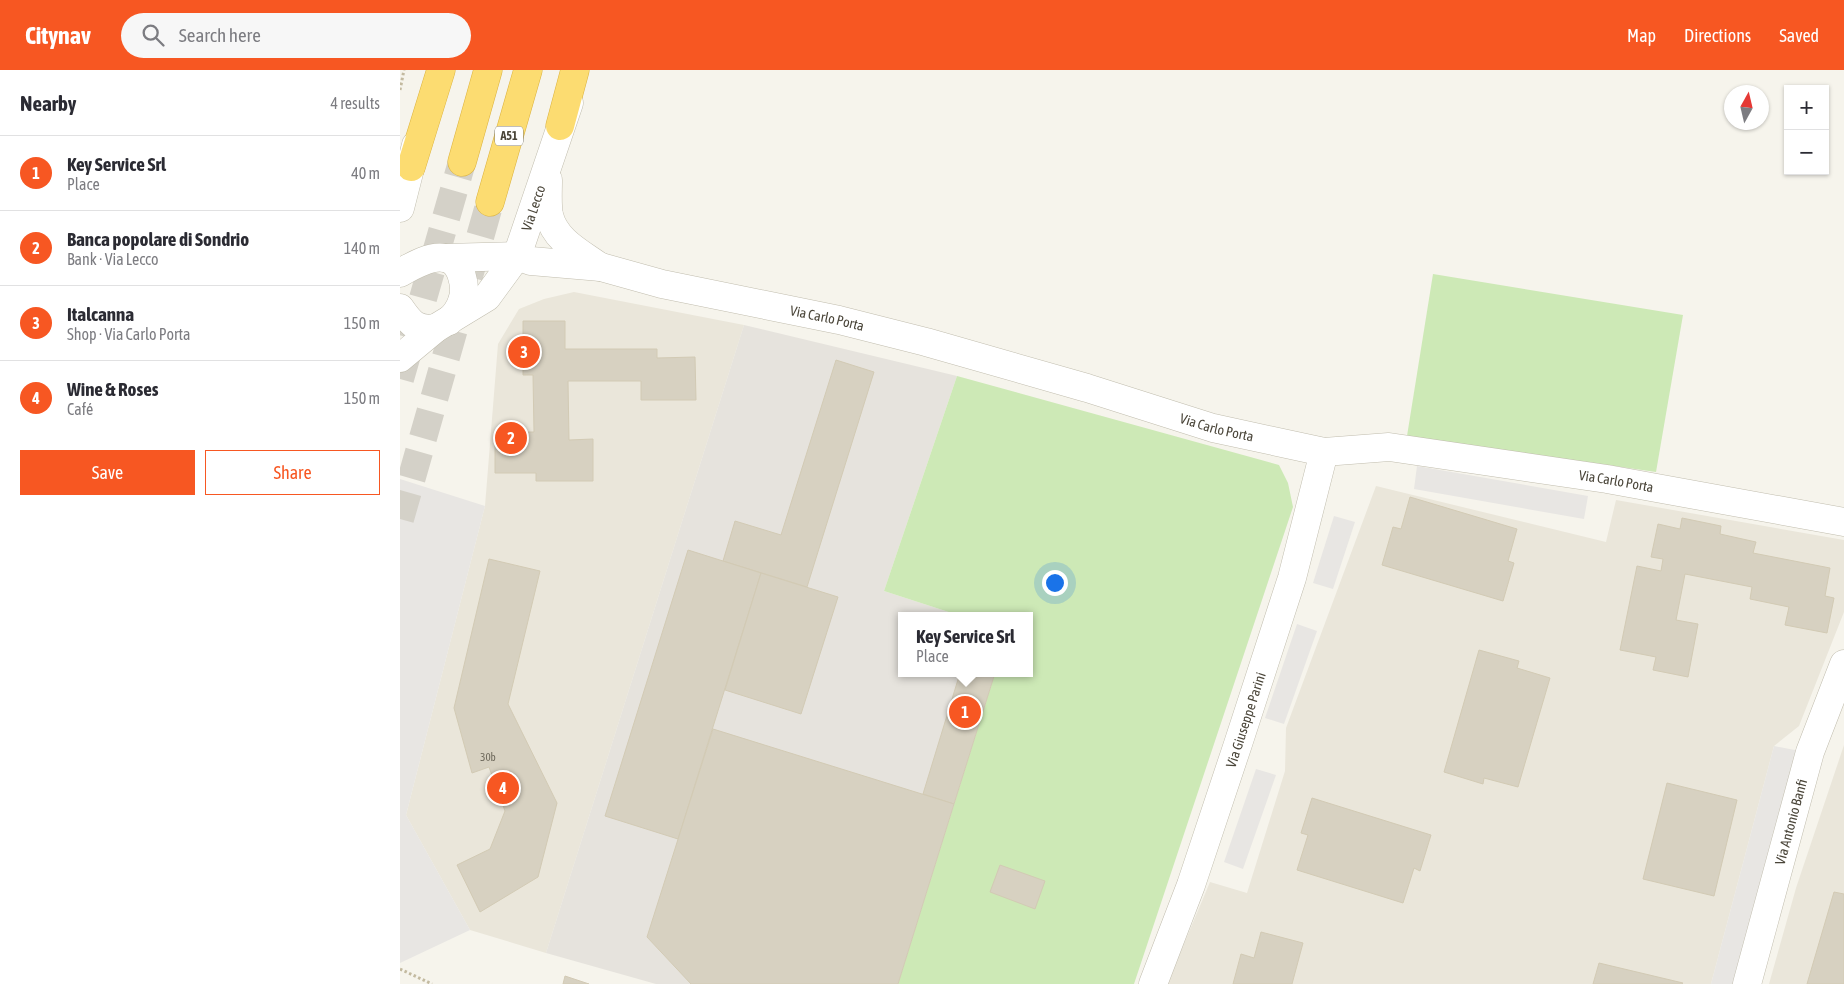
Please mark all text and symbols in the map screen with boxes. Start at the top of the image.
search box [121,13,471,58]
icon: search [139,21,167,49]
text: Citynav [25,22,91,49]
text: Search here [179,24,261,46]
text: Map [1627,25,1656,46]
text: Directions [1684,25,1751,46]
text: Saved [1779,25,1819,46]
north arrow [1724,85,1769,130]
map controls [1784,85,1829,175]
button: + [1784,85,1829,130]
text: Nearby [20,91,76,115]
text: 4 results [330,94,380,112]
road number: A51 [495,126,523,146]
button: − [1784,130,1829,175]
text: Key Service Srl [67,153,166,175]
text: 1 [32,164,40,182]
text: 40 m [351,164,380,182]
text: Place [67,175,100,193]
street label: Via Lecco [518,183,548,233]
text: Banca popolare di Sondrio [67,228,249,250]
text: 2 [32,239,40,257]
text: 140 m [344,239,380,257]
text: Bank · Via Lecco [67,250,159,268]
street label: Via Carlo Porta [789,302,866,334]
text: Italcanna [67,303,134,325]
text: 3 [32,314,40,332]
text: 150 m [344,314,380,332]
text: Shop · Via Carlo Porta [67,325,191,343]
pin: 3 [508,333,540,371]
text: Wine & Roses [67,378,159,400]
text: 4 [32,389,40,407]
text: 150 m [344,389,380,407]
text: Café [67,400,93,418]
street label: Via Carlo Porta [1178,410,1255,445]
pin: 2 [495,419,527,457]
button: Save [20,450,195,495]
button: Share [205,450,380,495]
street label: Via Carlo Porta [1578,467,1655,495]
your location [1042,570,1068,596]
popup [898,612,1033,677]
text: Key Service Srl [916,625,1015,647]
text: Place [916,647,949,665]
street label: Via Giuseppe Parini [1223,670,1269,770]
pin: 1 [949,693,981,731]
house number: 30b [480,751,496,763]
pin: 4 [487,769,519,807]
street label: Via Antonio Banfi [1772,777,1810,867]

